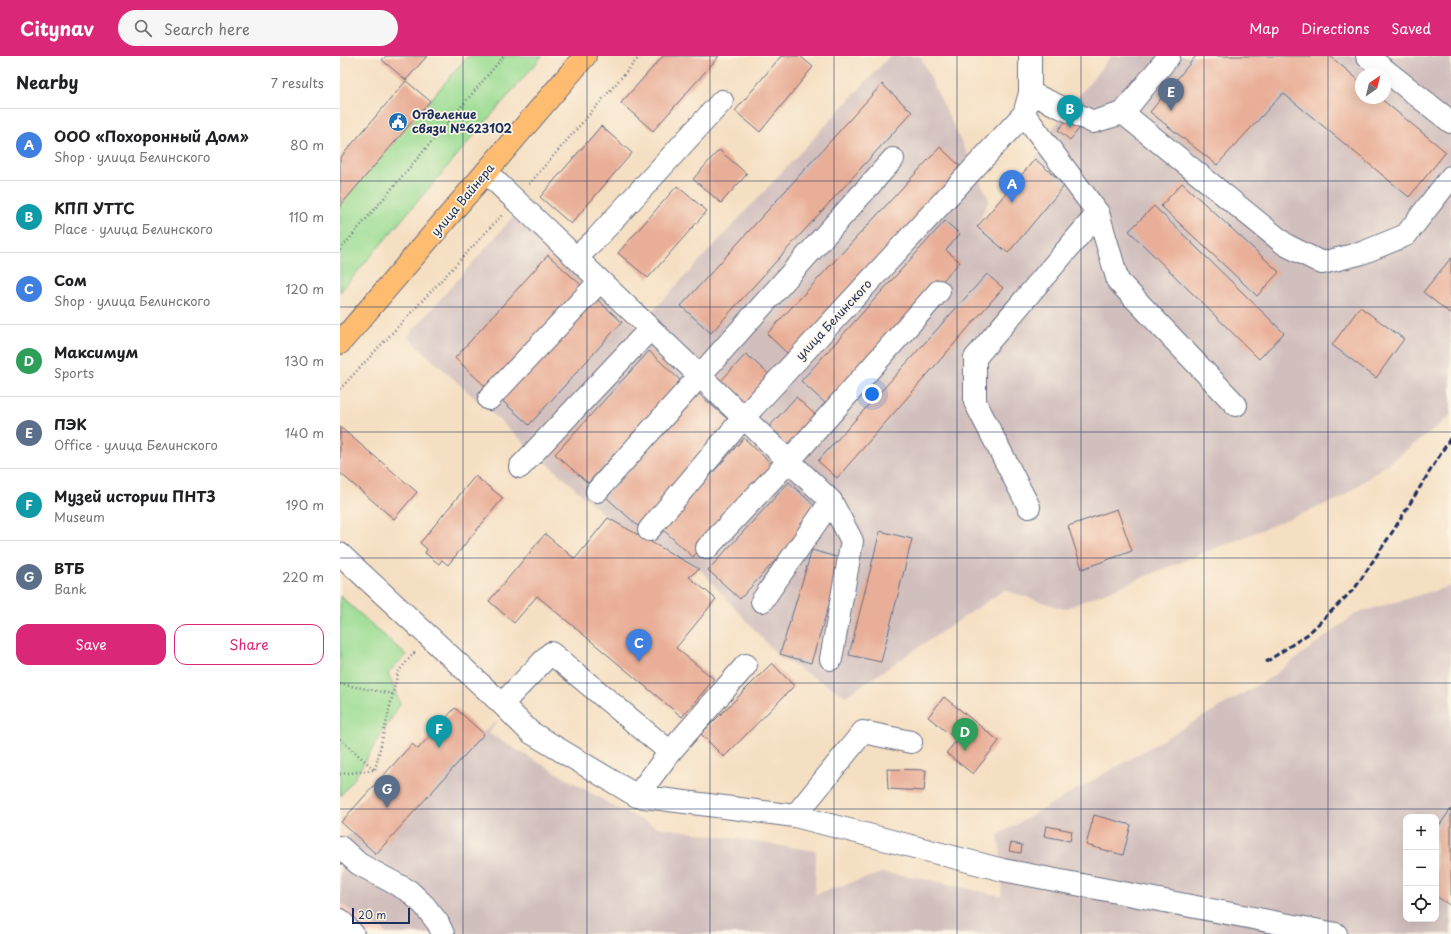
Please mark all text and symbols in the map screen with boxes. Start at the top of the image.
search box [118,10,398,46]
text: Citynav [20,14,94,42]
icon: search [132,17,154,39]
text: Search here [164,17,250,40]
text: Map [1249,18,1279,39]
text: Directions [1301,18,1369,39]
text: Saved [1391,18,1431,39]
north arrow [1355,68,1391,104]
text: Nearby [16,69,78,95]
text: 7 results [271,73,324,92]
pin: E [1158,78,1184,111]
pin: B [1057,95,1083,128]
place label: Отделение связи №623102 [412,105,513,137]
public building icon: Отделение связи №623102 [387,111,409,133]
text: ООО «Похоронный Дом» [54,124,249,147]
text: A [24,135,34,154]
text: 80 m [290,135,324,154]
text: Shop · улица Белинского [54,147,210,166]
street label: улица Вайнера [426,159,499,240]
pin: A [999,170,1025,203]
text: КПП УТТС [54,196,135,219]
text: B [25,207,33,226]
text: 110 m [289,207,324,226]
text: Place · улица Белинского [54,219,213,238]
text: Сом [54,268,87,291]
street label: улица Белинского [791,275,876,364]
text: C [24,279,34,298]
text: 120 m [285,279,324,298]
text: Shop · улица Белинского [54,291,210,310]
text: Максимум [54,340,138,363]
text: D [24,351,34,370]
text: 130 m [285,351,324,370]
text: Sports [54,363,94,382]
your location [862,384,882,404]
text: ПЭК [54,412,87,435]
text: E [25,423,33,442]
text: 140 m [285,423,324,442]
text: Office · улица Белинского [54,435,218,454]
text: Музей истории ПНТЗ [54,484,216,507]
text: F [25,495,33,514]
text: 190 m [285,495,324,514]
text: Museum [54,507,105,526]
text: ВТБ [54,556,84,579]
text: G [24,567,34,586]
text: 220 m [282,567,324,586]
text: Bank [54,579,87,598]
button: Save [16,624,166,665]
button: Share [174,624,324,665]
pin: C [626,629,652,662]
pin: F [426,715,452,748]
pin: D [952,718,978,751]
pin: G [374,775,400,808]
map controls [1403,814,1439,922]
button: + [1403,814,1439,850]
button: − [1403,850,1439,886]
button: locate [1403,886,1439,922]
scale bar [352,906,410,925]
text: 20 m [358,906,386,923]

